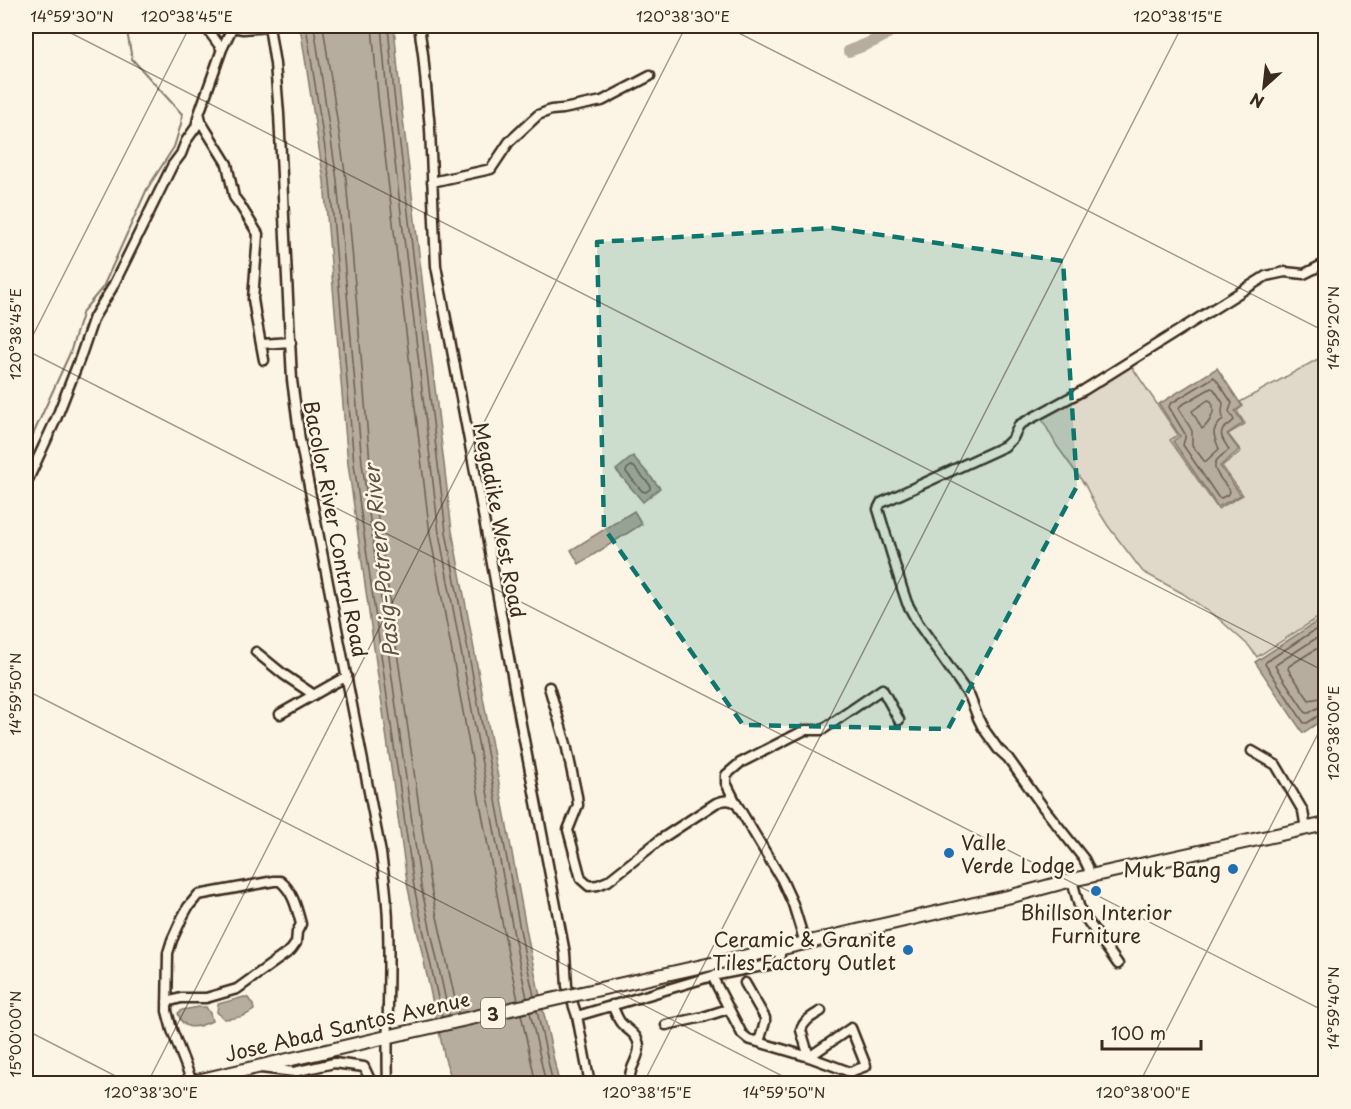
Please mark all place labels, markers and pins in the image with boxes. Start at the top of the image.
place label: Valle Verde Lodge [961,827,1075,880]
marker: Valle Verde Lodge [942,846,956,860]
place label: Muk Bang [1124,854,1221,884]
marker: Muk Bang [1226,862,1240,876]
marker: Bhillson Interior Furniture [1089,884,1103,898]
place label: Bhillson Interior Furniture [1020,897,1173,950]
place label: Ceramic & Granite Tiles Factory Outlet [712,924,896,977]
marker: Ceramic & Granite Tiles Factory Outlet [901,943,915,957]

